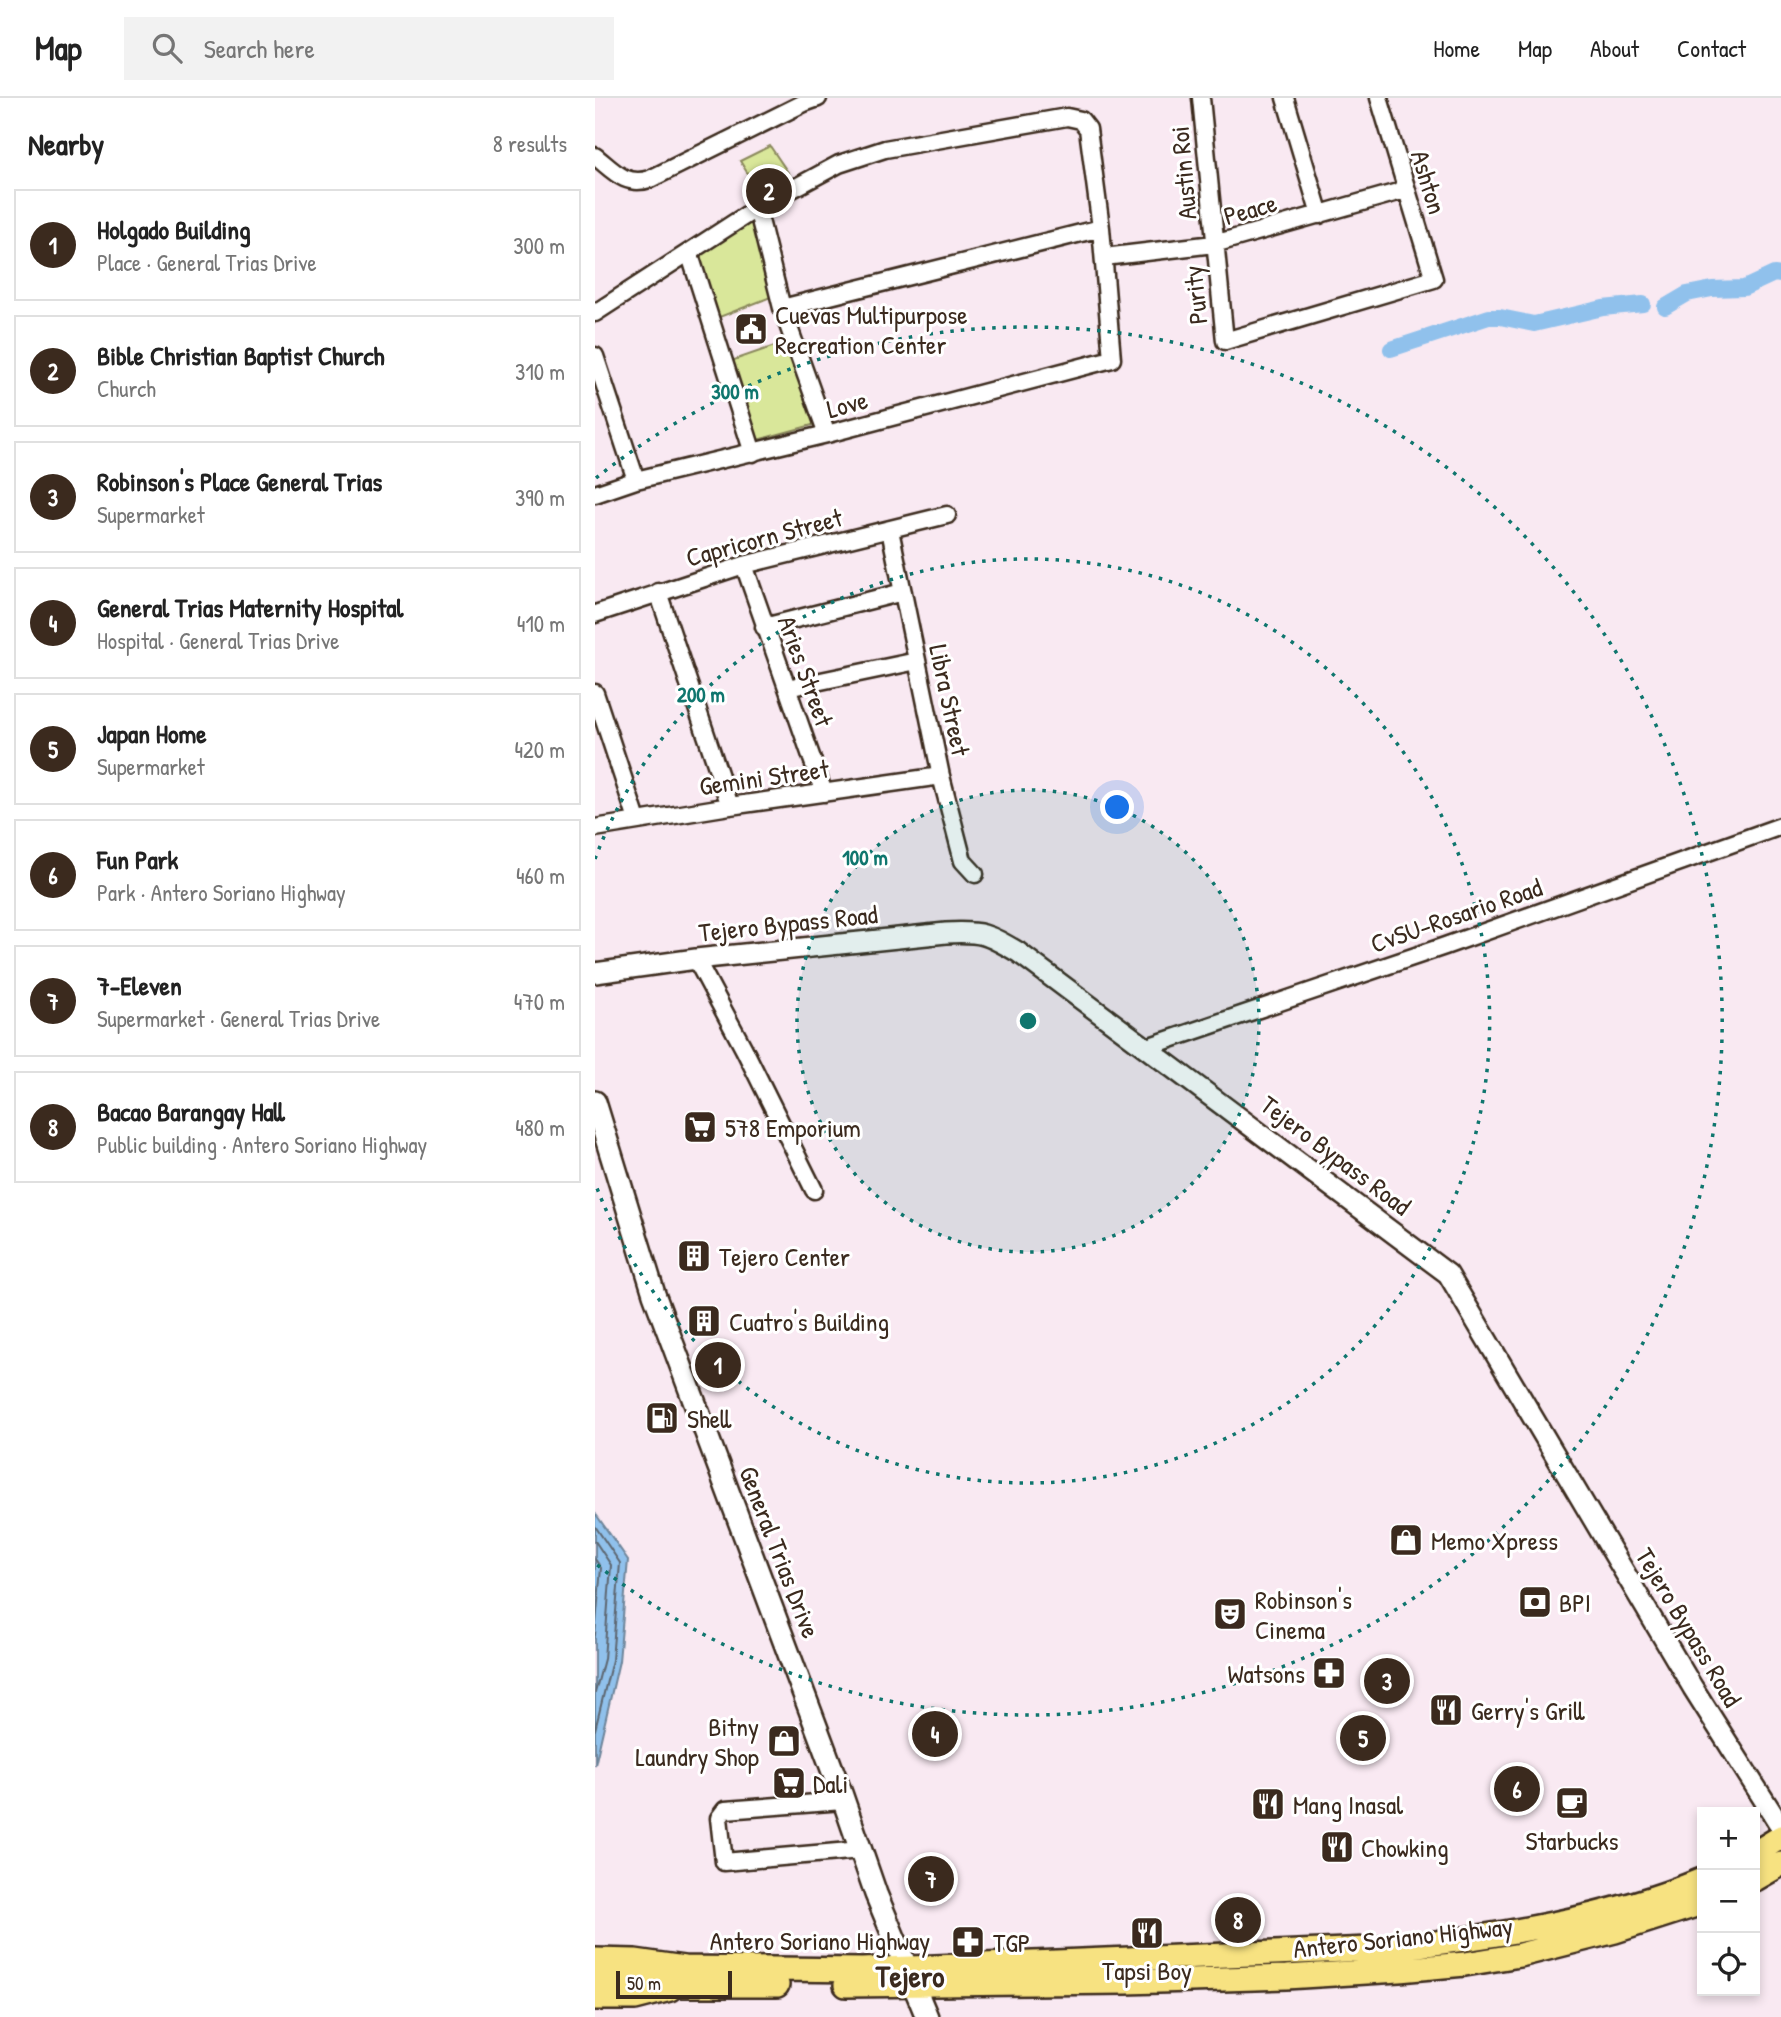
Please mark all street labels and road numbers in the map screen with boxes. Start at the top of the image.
street label: Austin Roi [1161,125,1205,221]
street label: Ashton [1403,146,1455,218]
street label: Peace [1219,185,1281,233]
street label: Purity [1175,264,1215,326]
street label: Love [823,382,871,426]
street label: Capricorn Street [682,499,847,575]
street label: Aries Street [770,611,843,732]
street label: Libra Street [921,641,979,760]
street label: Gemini Street [697,750,832,803]
street label: CvSU–Rosario Road [1366,869,1546,961]
street label: Tejero Bypass Road [697,896,879,950]
street label: Tejero Bypass Road [1254,1087,1418,1223]
street label: General Trias Drive [731,1461,829,1643]
street label: Tejero Bypass Road [1628,1541,1750,1713]
street label: Antero Soriano Highway [1291,1908,1515,1966]
street label: Antero Soriano Highway [710,1923,930,1958]

